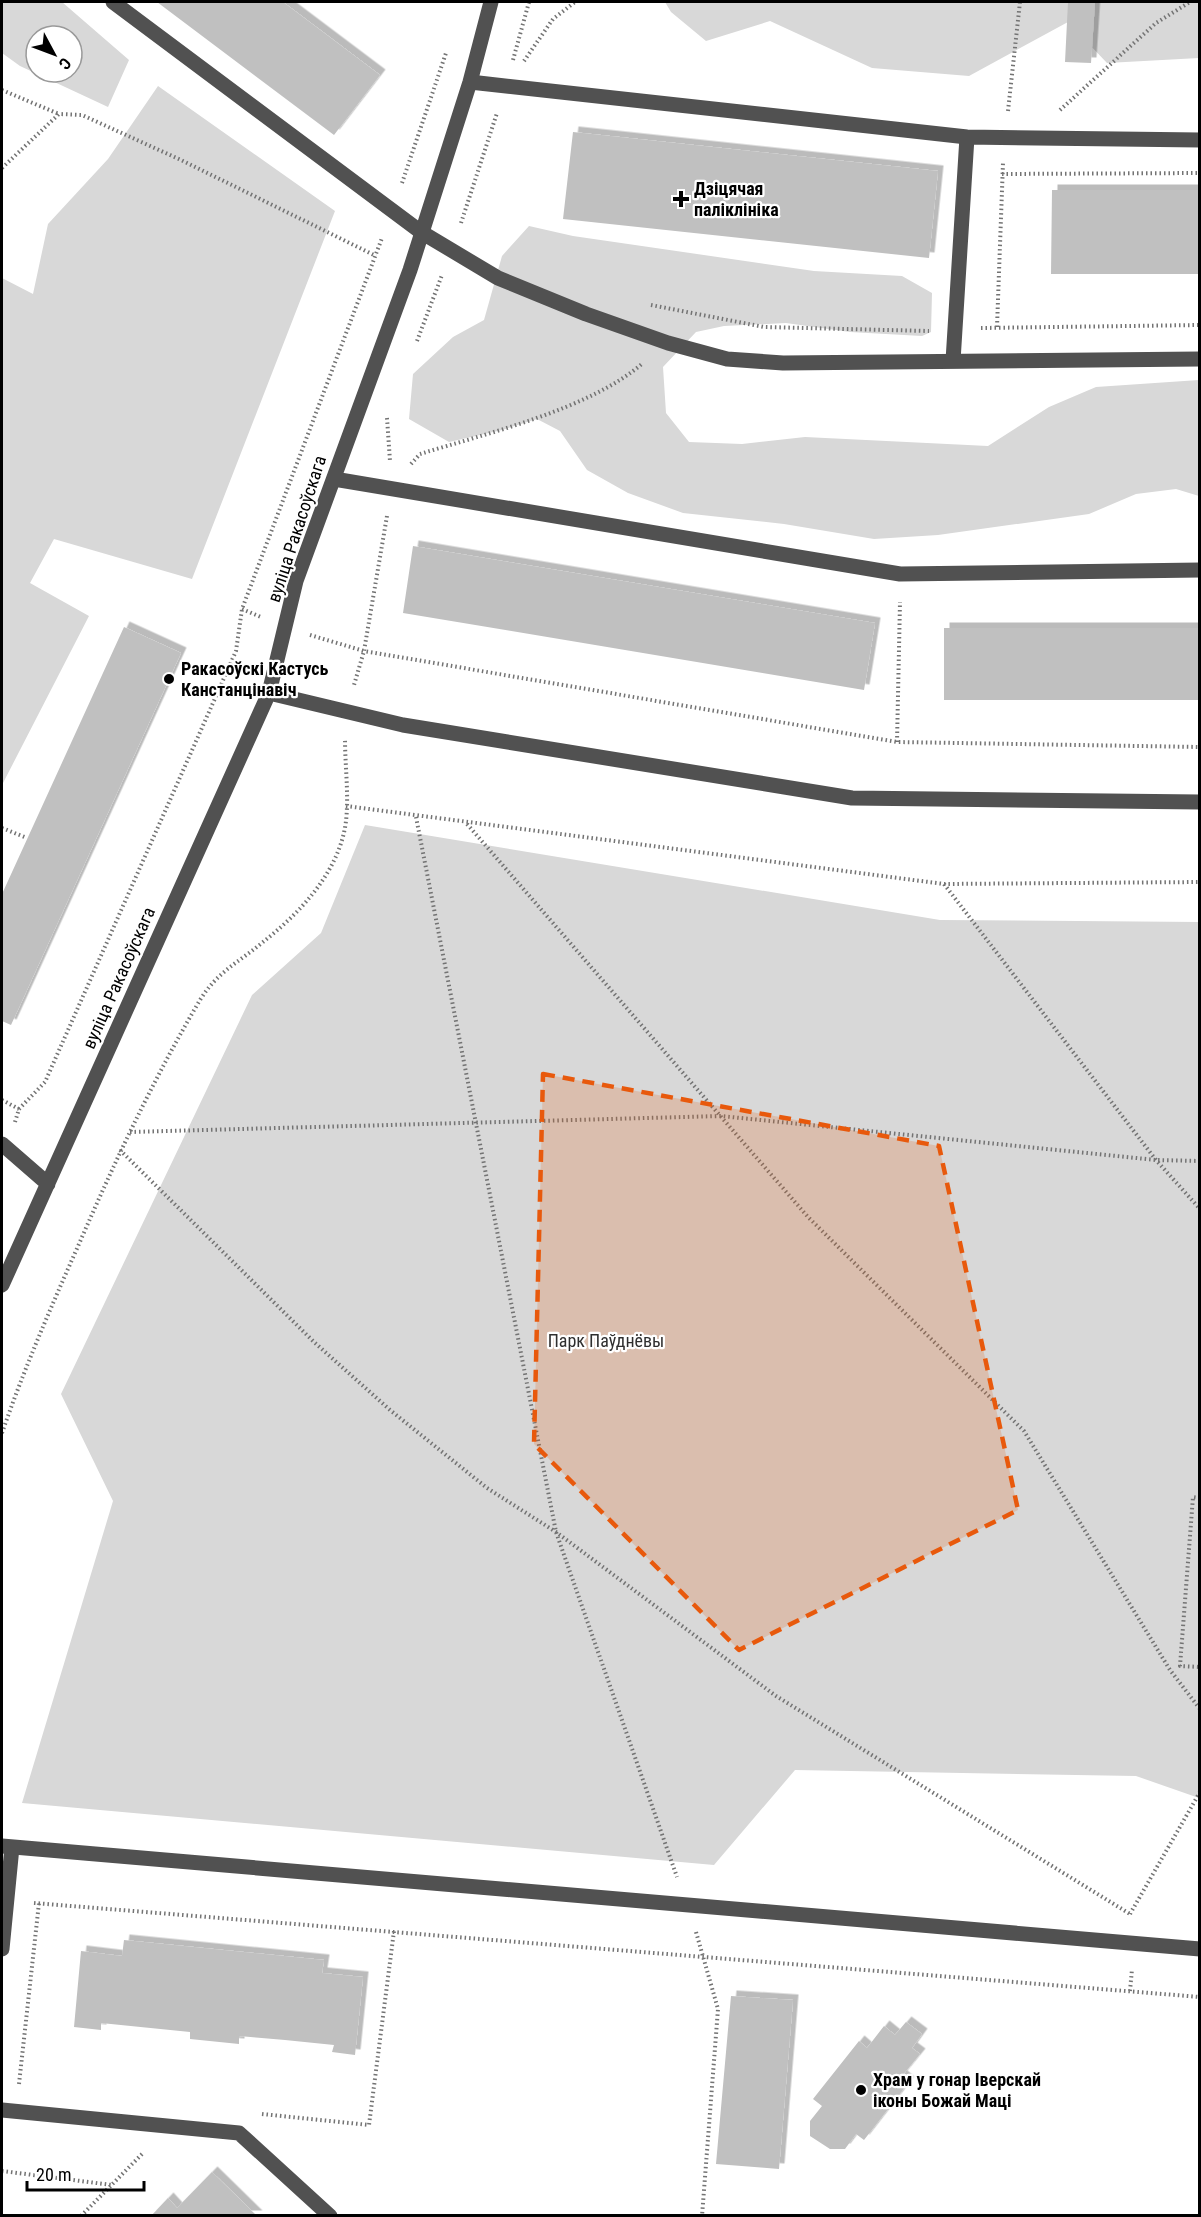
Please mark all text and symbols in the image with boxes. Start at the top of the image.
north arrow [24,24,84,84]
text: С [55,54,75,73]
place label: Дзіцячая паліклініка [694,178,779,220]
marker: Дзіцячая паліклініка [672,190,690,208]
street label: вуліца Ракасоўскага [263,453,330,605]
place label: Ракасоўскі Кастусь Канстанцінавіч [181,658,329,700]
marker: Ракасоўскі Кастусь Канстанцінавіч [162,672,176,686]
street label: вуліца Ракасоўскага [78,904,159,1052]
park label: Парк Паўднёвы [548,1330,664,1351]
place label: Храм у гонар Іверскай іконы Божай Маці [873,2069,1041,2111]
marker: Храм у гонар Іверскай іконы Божай Маці [854,2083,868,2097]
scale bar [27,2154,144,2192]
text: 20 m [36,2164,71,2185]

